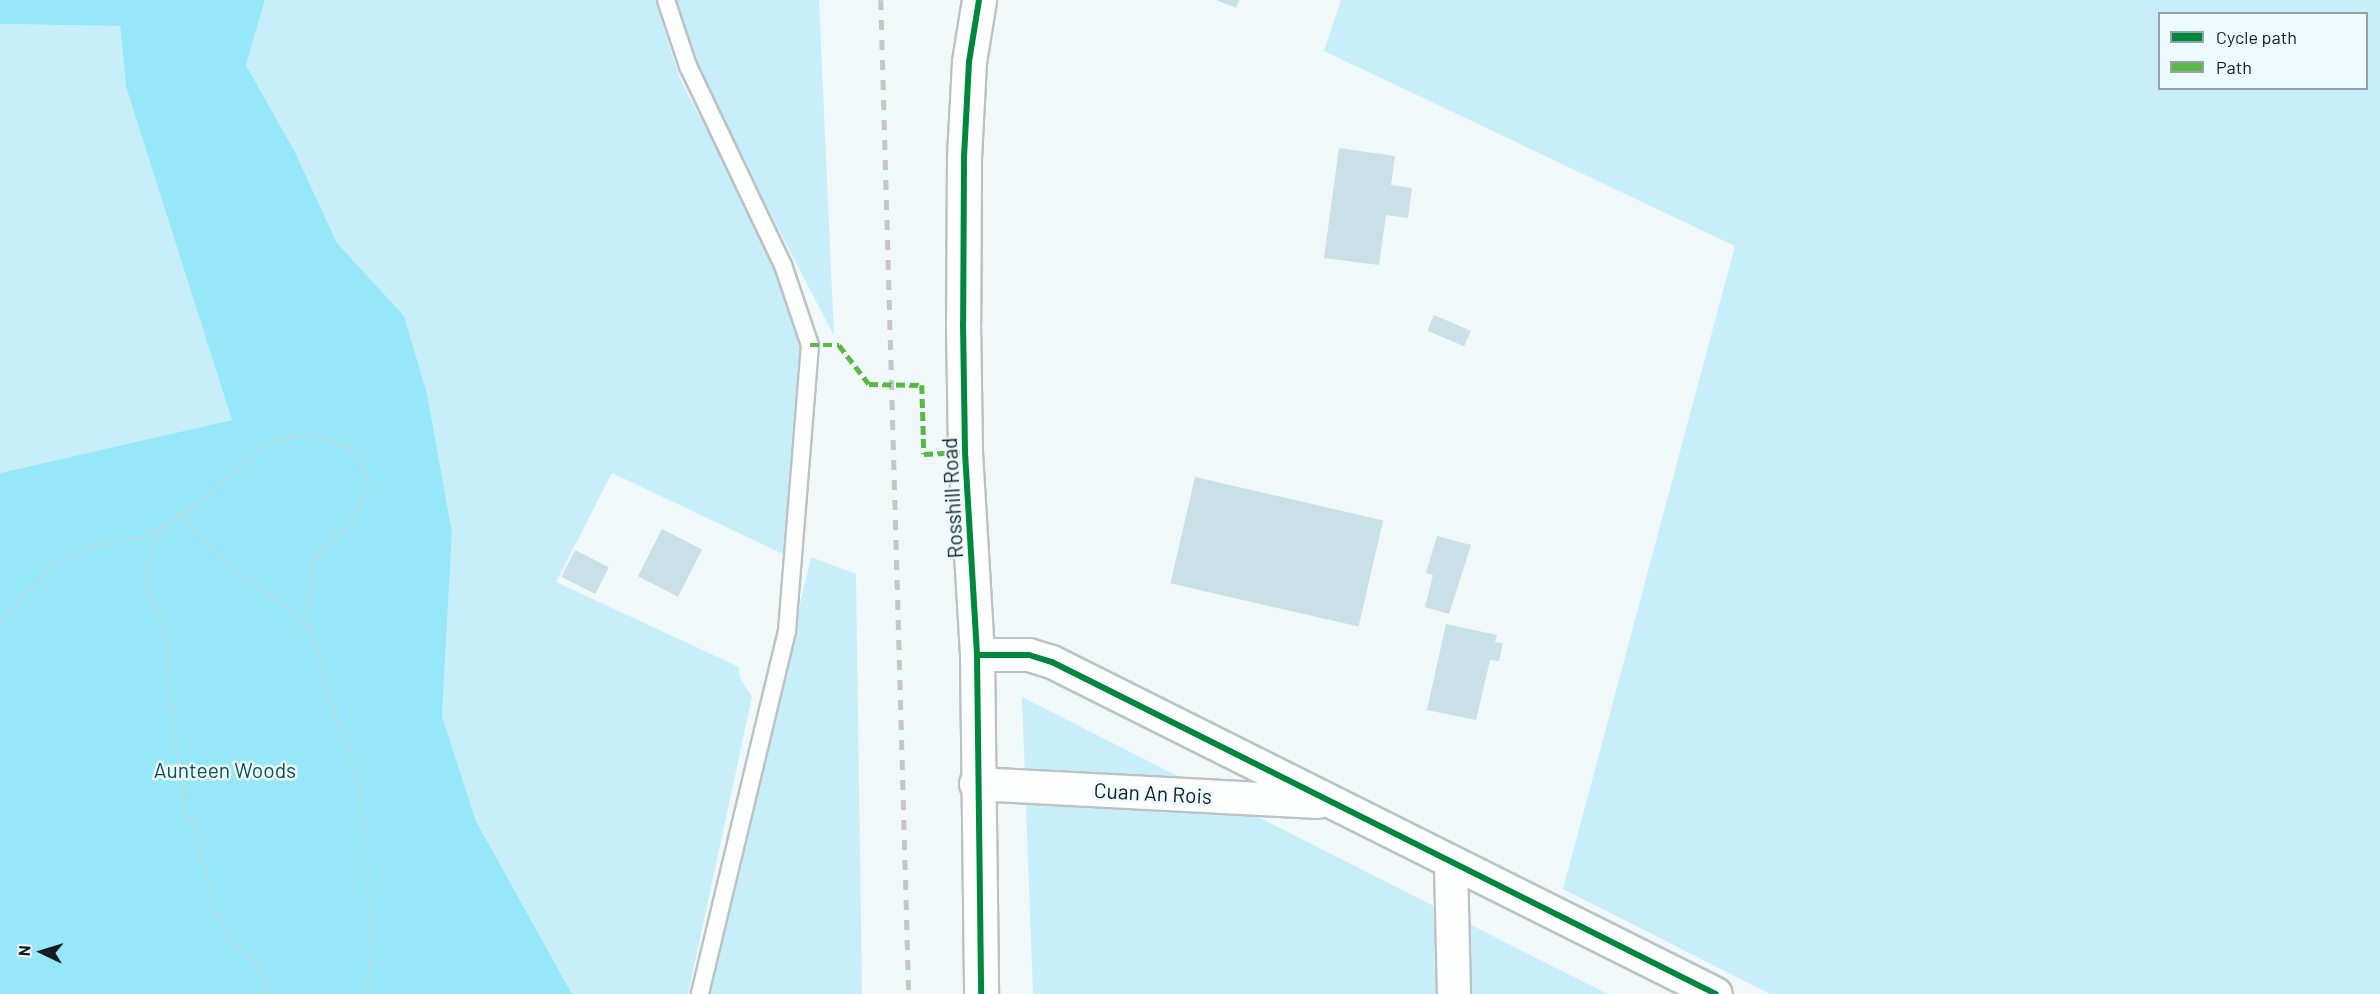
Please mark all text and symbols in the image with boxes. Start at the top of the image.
legend [2158,12,2368,90]
text: Cycle path [2216,26,2297,48]
text: Path [2216,56,2252,78]
street label: Rosshill Road [936,437,968,559]
park label: Aunteen Woods [154,757,296,783]
street label: Cuan An Rois [1093,777,1213,809]
north arrow [12,922,72,982]
text: N [14,945,33,957]

